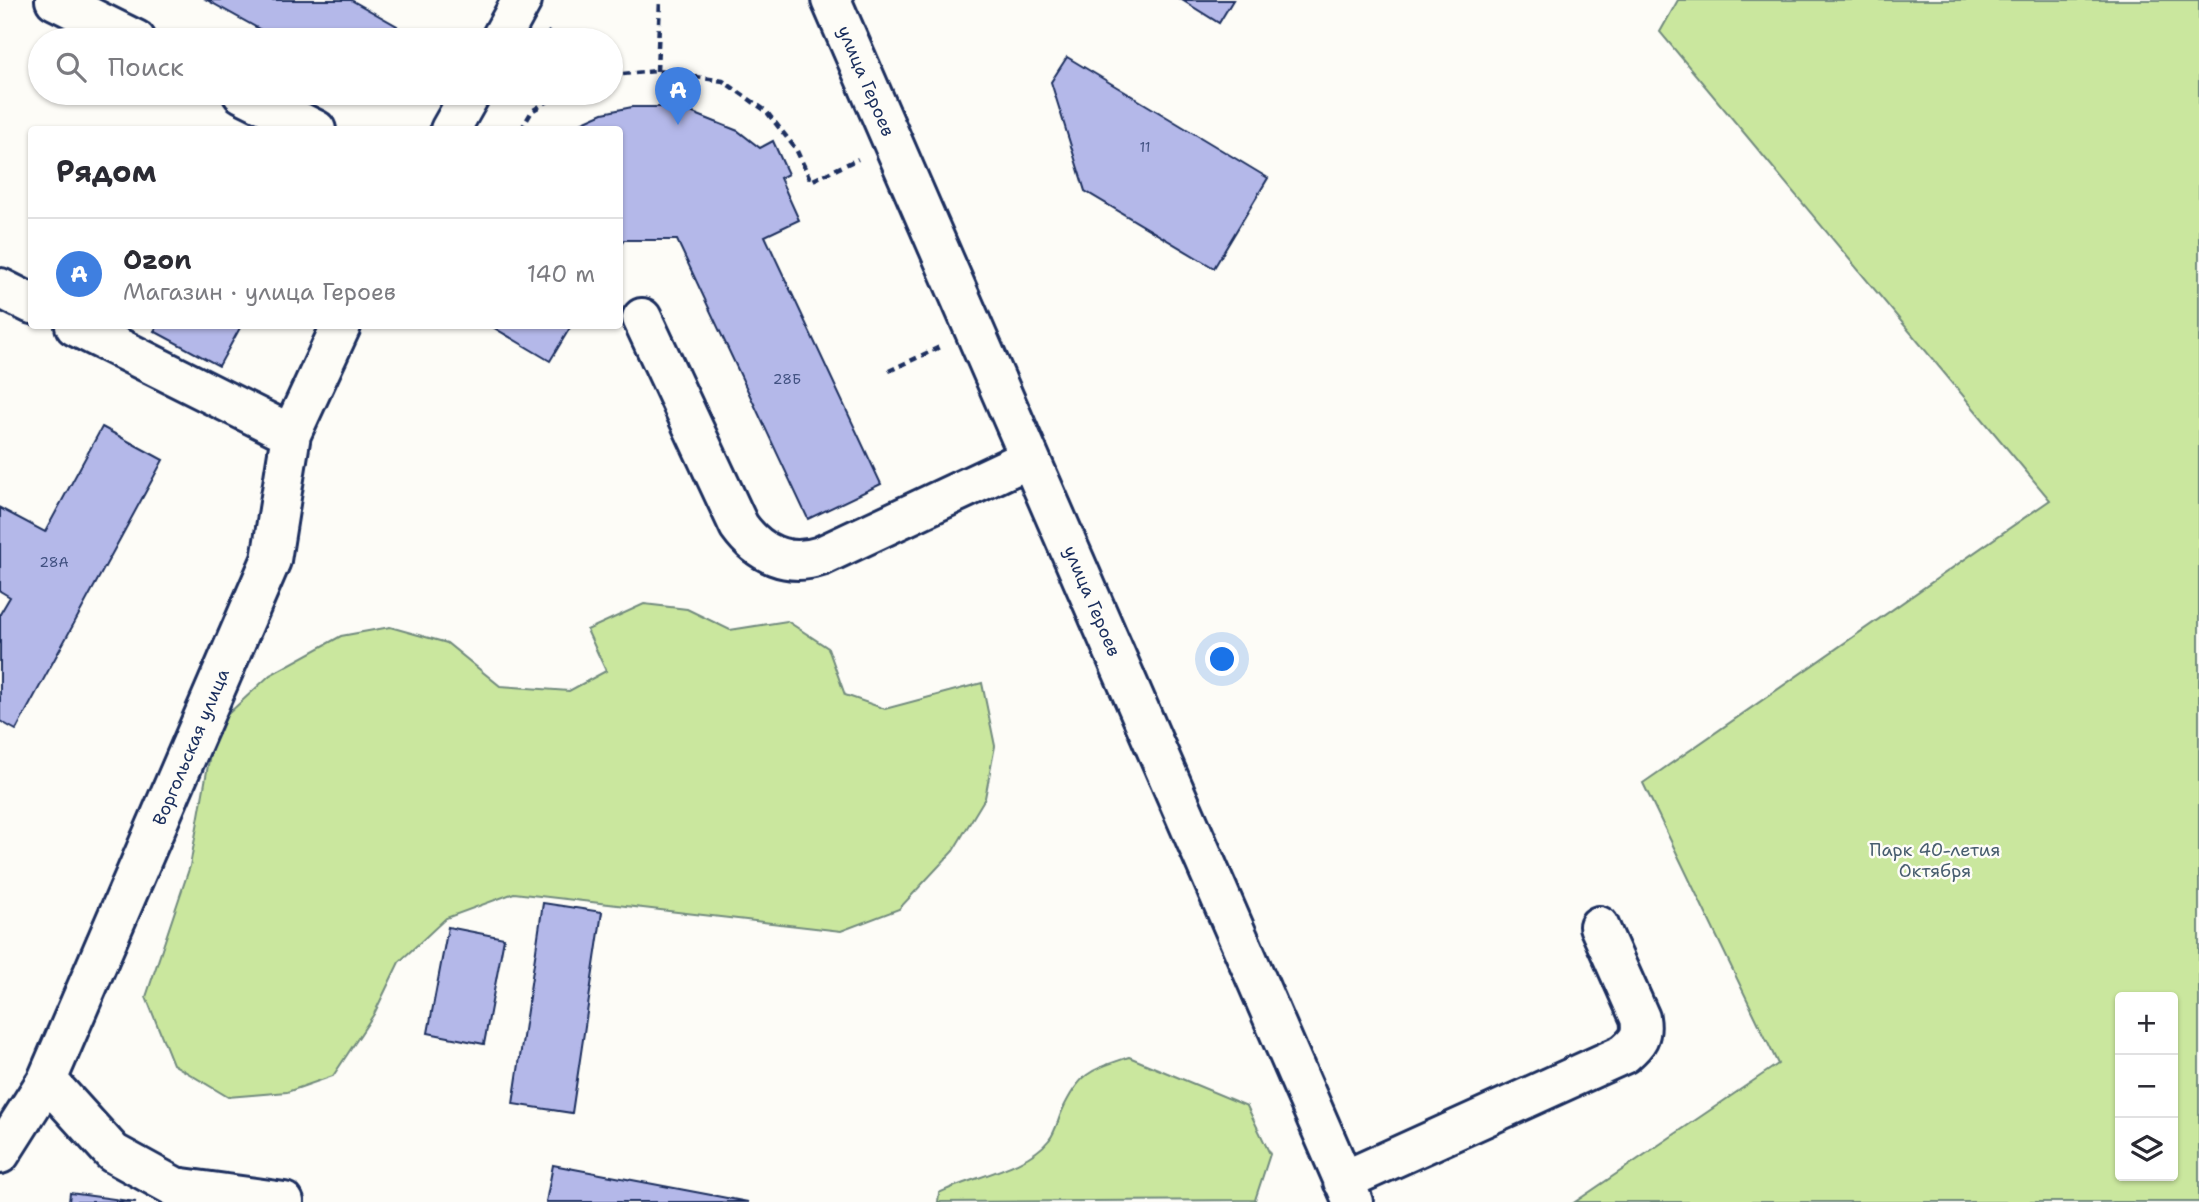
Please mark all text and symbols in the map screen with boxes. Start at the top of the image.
street label: улица Героев [832,22,900,140]
search box [28,28,623,105]
icon: search [52,48,90,86]
text: Поиск [108,49,184,84]
pin: A [655,67,701,125]
house number: 11 [1139,138,1151,156]
text: Рядом [56,151,156,192]
text: Ozon [123,242,192,277]
text: A [70,259,88,289]
text: 140 m [527,259,595,289]
text: Магазин · улица Героев [123,277,396,307]
house number: 28Б [773,370,801,388]
street label: улица Героев [1058,542,1126,660]
house number: 28А [39,553,69,571]
your location [1205,642,1239,676]
street label: Воргольская улица [147,665,235,829]
park label: Парк 40-летия Октября [1870,838,2000,883]
map controls [2115,992,2178,1181]
button: + [2115,992,2178,1055]
button: − [2115,1055,2178,1118]
button: layers [2115,1118,2178,1181]

